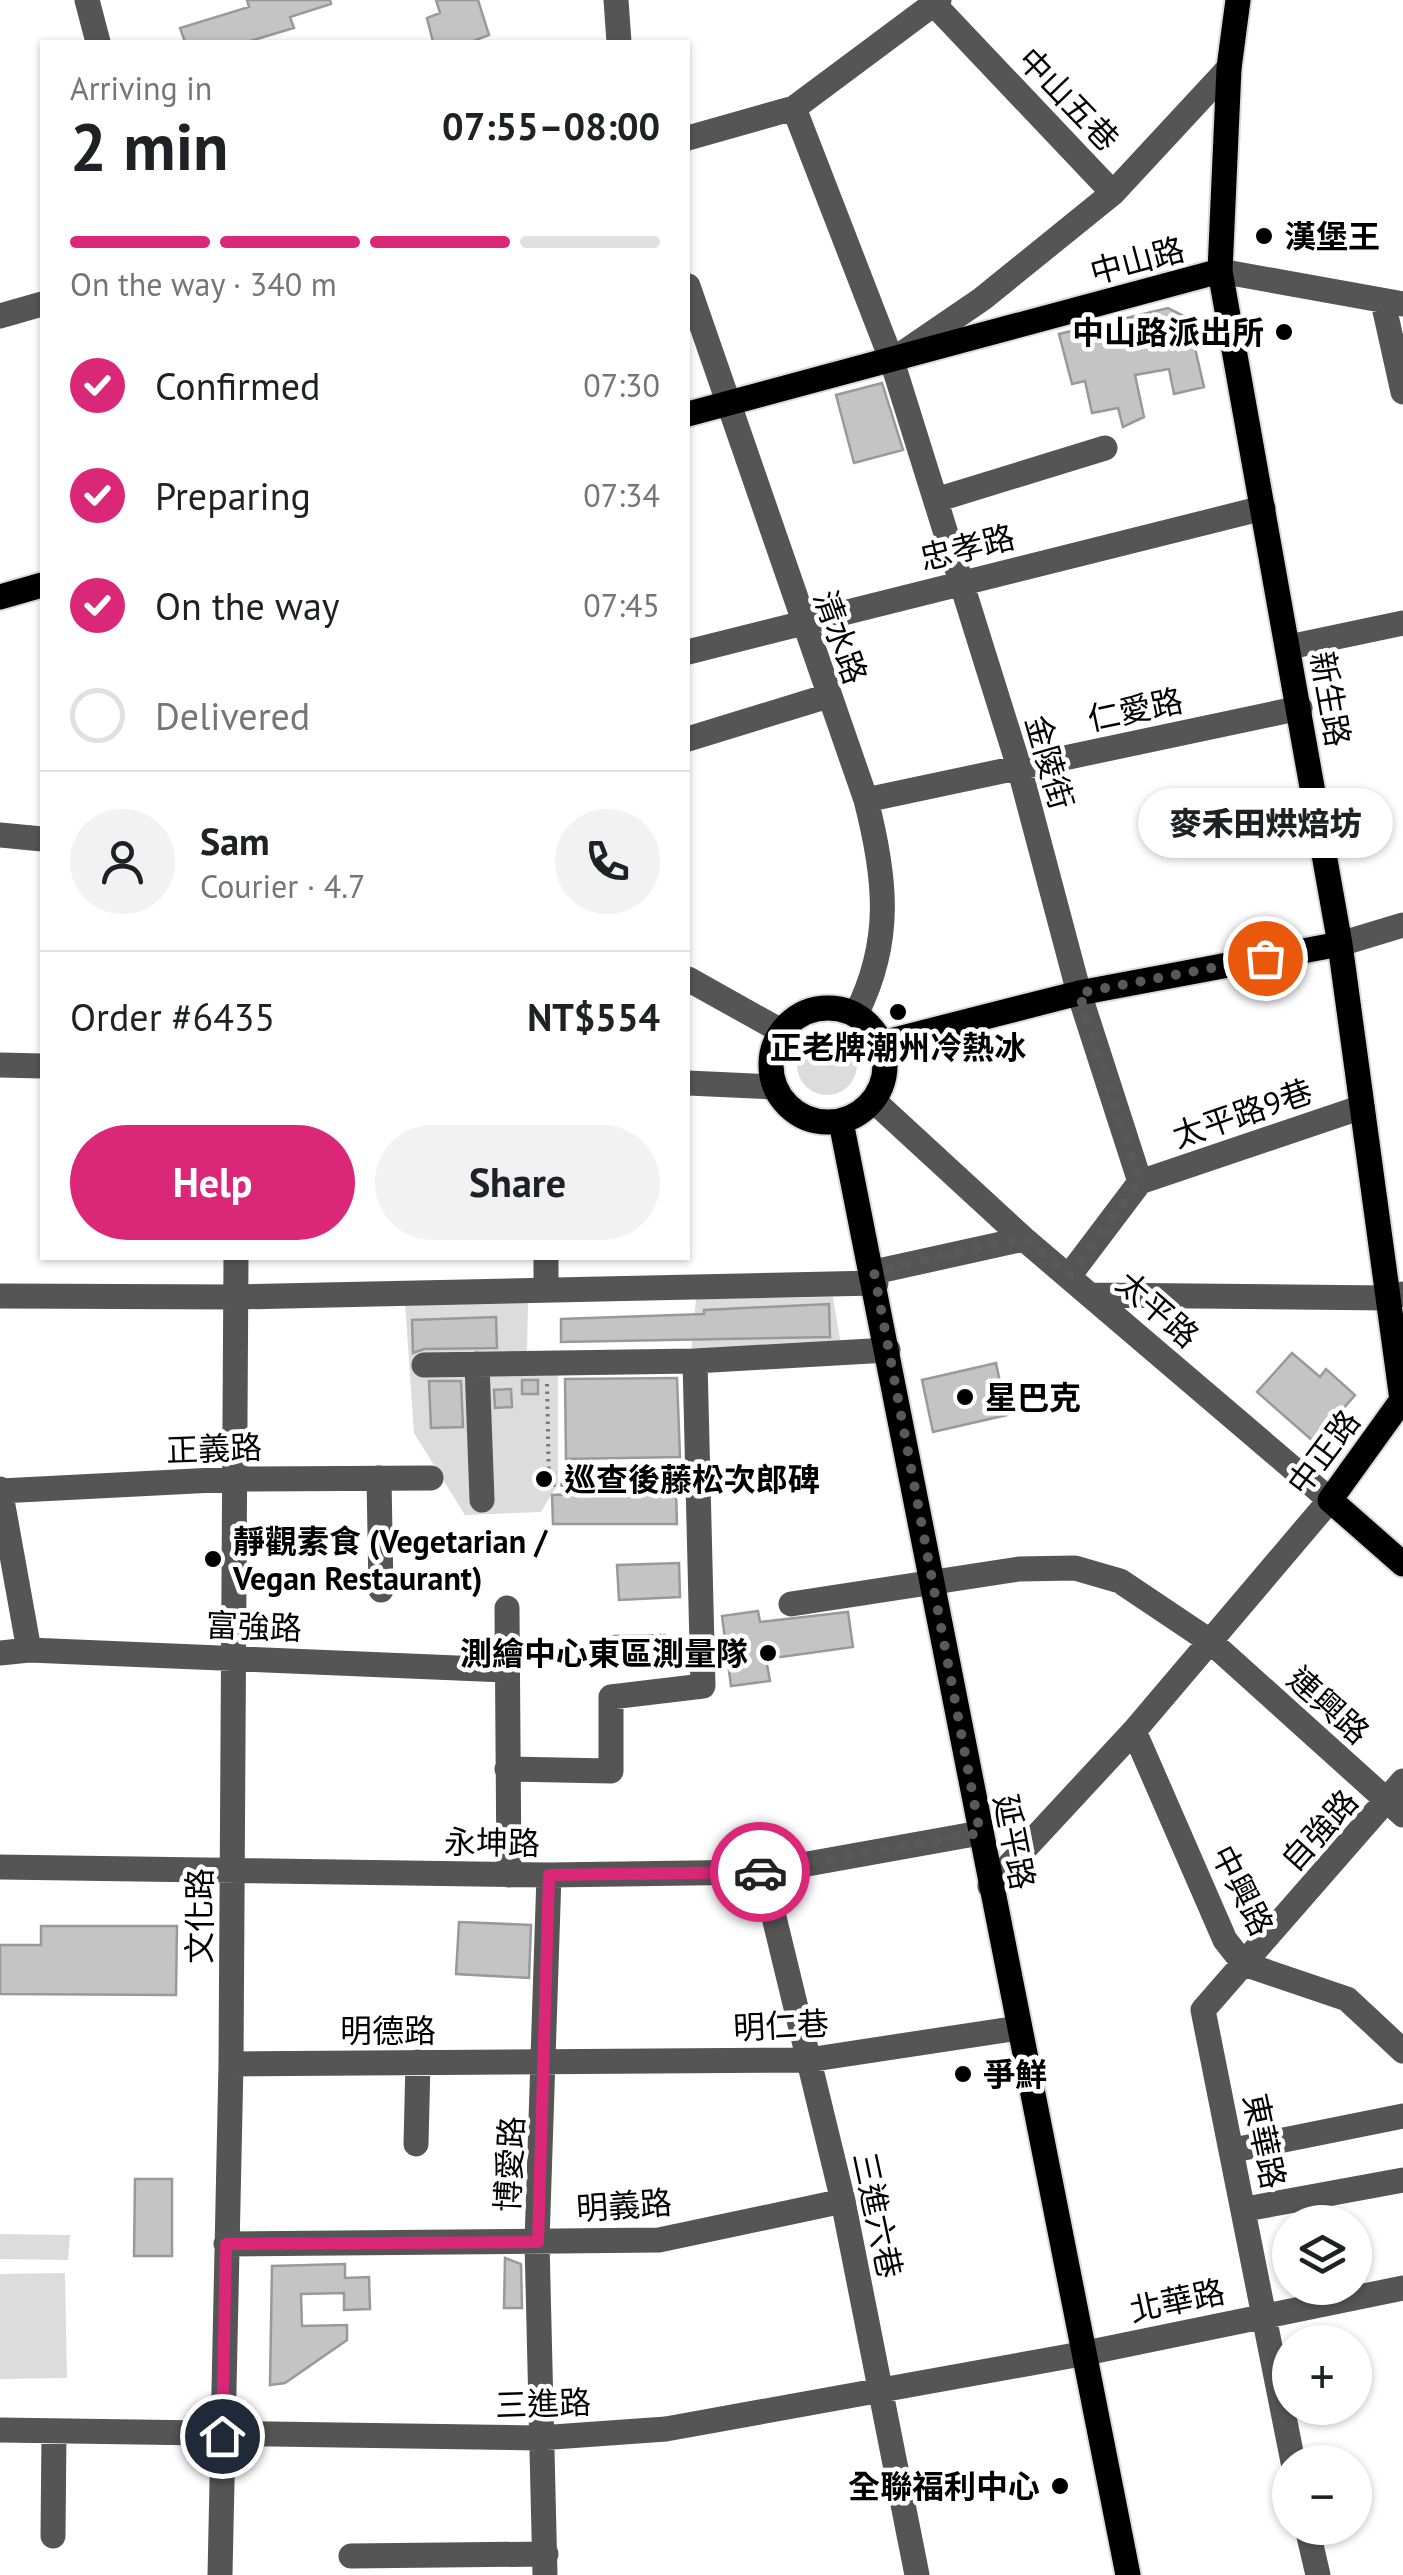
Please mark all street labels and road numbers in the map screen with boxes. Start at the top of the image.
street label: 中山五巷 [1009,38,1129,160]
street label: 中山路 [1085,227,1189,293]
street label: 忠孝路 [915,515,1019,579]
street label: 清水路 [805,585,877,689]
street label: 新生路 [1302,648,1360,750]
street label: 仁愛路 [1084,678,1186,740]
street label: 金陵街 [1017,710,1083,814]
street label: 太平路9巷 [1166,1069,1318,1157]
street label: 太平路 [1108,1262,1208,1356]
street label: 中正路 [1277,1401,1369,1503]
street label: 正義路 [165,1425,263,1471]
street label: 富強路 [205,1603,303,1649]
street label: 連興路 [1279,1657,1379,1753]
street label: 自強路 [1271,1780,1367,1880]
street label: 延平路 [985,1791,1045,1893]
street label: 永坤路 [444,1820,540,1864]
street label: 中興路 [1202,1838,1284,1942]
street label: 文化路 [178,1868,220,1964]
street label: 明仁巷 [732,2002,830,2048]
street label: 明德路 [340,2009,436,2051]
street label: 東華路 [1234,2090,1296,2192]
street label: 博愛路 [486,2115,532,2213]
street label: 三進六巷 [844,2148,912,2282]
street label: 明義路 [575,2181,673,2229]
street label: 北華路 [1126,2269,1228,2331]
street label: 三進路 [494,2380,592,2426]

